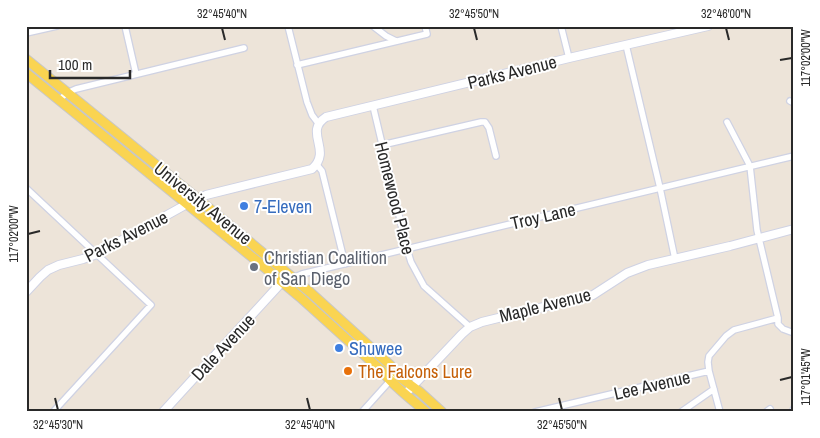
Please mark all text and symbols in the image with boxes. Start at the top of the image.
text: 32°45'40"N [197,6,247,22]
text: 32°45'50"N [449,6,499,22]
text: 32°46'00"N [701,6,751,22]
text: 117°02'00"W [798,29,814,87]
scale bar [50,48,130,80]
street label: Parks Avenue [465,49,559,95]
text: 100 m [58,54,92,75]
street label: Homewood Place [369,139,421,257]
street label: University Avenue [149,156,257,250]
place label: 7-Eleven [254,194,312,219]
street label: Troy Lane [508,196,578,236]
marker: 7-Eleven [238,200,250,212]
street label: Parks Avenue [80,204,172,268]
text: 117°02'00"W [6,205,22,263]
place label: Christian Coalition of San Diego [264,245,387,291]
marker: Christian Coalition of San Diego [248,261,260,273]
street label: Maple Avenue [497,282,593,328]
street label: Dale Avenue [185,308,261,386]
place label: Shuwee [349,336,402,361]
marker: Shuwee [333,342,345,354]
text: 117°01'45"W [798,348,814,406]
place label: The Falcons Lure [358,359,472,384]
street label: Lee Avenue [611,364,693,406]
marker: The Falcons Lure [342,365,354,377]
text: 32°45'30"N [33,417,83,433]
text: 32°45'40"N [285,417,335,433]
text: 32°45'50"N [537,417,587,433]

